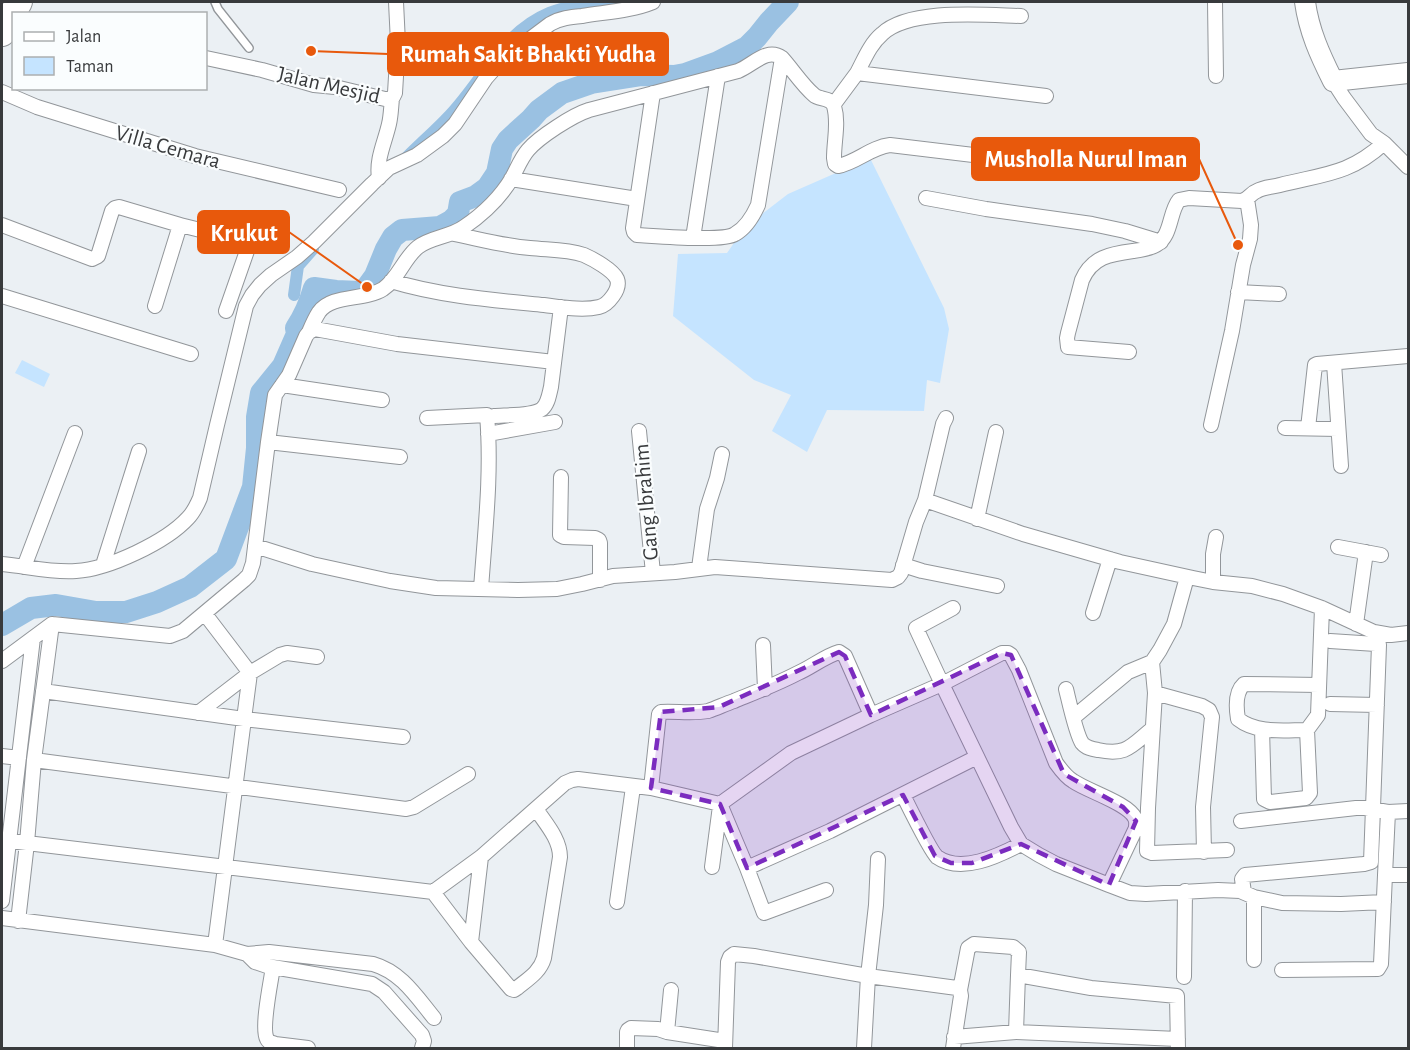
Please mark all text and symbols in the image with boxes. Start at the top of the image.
legend [12,12,207,90]
text: Jalan [66,28,101,46]
callout: Rumah Sakit Bhakti Yudha [388,33,668,75]
text: Rumah Sakit Bhakti Yudha [400,43,656,67]
text: Taman [66,58,114,76]
street label: Jalan Mesjid [276,63,382,107]
street label: Villa Cemara [113,122,223,172]
callout: Musholla Nurul Iman [972,138,1199,180]
text: Musholla Nurul Iman [984,148,1188,172]
callout: Krukut [198,211,289,253]
text: Krukut [210,222,278,246]
street label: Gang Ibrahim [630,443,662,561]

